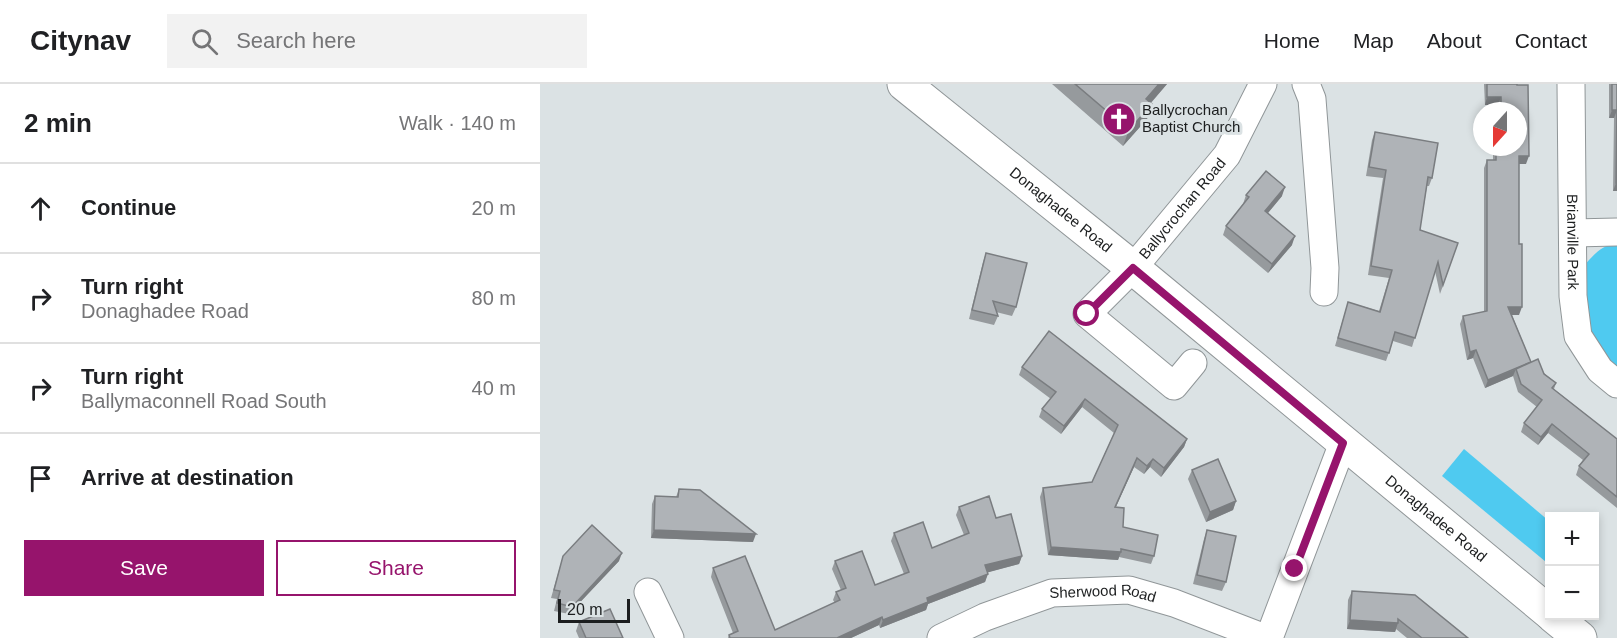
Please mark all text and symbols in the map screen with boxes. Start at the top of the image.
search box [167,14,587,68]
text: Citynav [30,25,131,56]
icon: search [188,25,221,58]
text: Search here [236,28,356,53]
text: Home [1264,29,1320,52]
text: Map [1353,29,1394,52]
text: About [1427,29,1482,52]
text: Contact [1515,29,1587,52]
church icon: Ballycrochan Baptist Church [1101,101,1137,137]
place label: Ballycrochan Baptist Church [1142,101,1240,135]
north arrow [1473,102,1527,156]
text: 2 min [24,108,92,138]
text: Walk · 140 m [399,112,516,134]
street label: Ballycrochan Road [1135,154,1229,262]
street label: Donaghadee Road [1007,163,1115,256]
icon: ahead [24,192,57,225]
street label: Brianville Park [1564,194,1582,291]
text: Continue [81,195,176,220]
text: 20 m [472,197,516,219]
text: Turn right [81,274,183,299]
icon: right [24,282,57,315]
text: 80 m [472,287,516,309]
text: Donaghadee Road [81,300,249,322]
route start [1073,300,1099,326]
text: Turn right [81,364,183,389]
icon: right [24,372,57,405]
text: 40 m [472,377,516,399]
text: Ballymaconnell Road South [81,390,327,412]
icon: arrive [24,462,57,495]
text: Arrive at destination [81,465,294,490]
street label: Donaghadee Road [1382,472,1490,565]
map controls [1545,512,1599,620]
button: + [1545,512,1599,566]
button: Save [24,540,264,596]
button: Share [276,540,516,596]
route end [1281,555,1307,581]
button: − [1545,566,1599,620]
street label: Sherwood Road [1049,581,1158,605]
scale bar [558,596,630,624]
text: 20 m [567,601,603,618]

